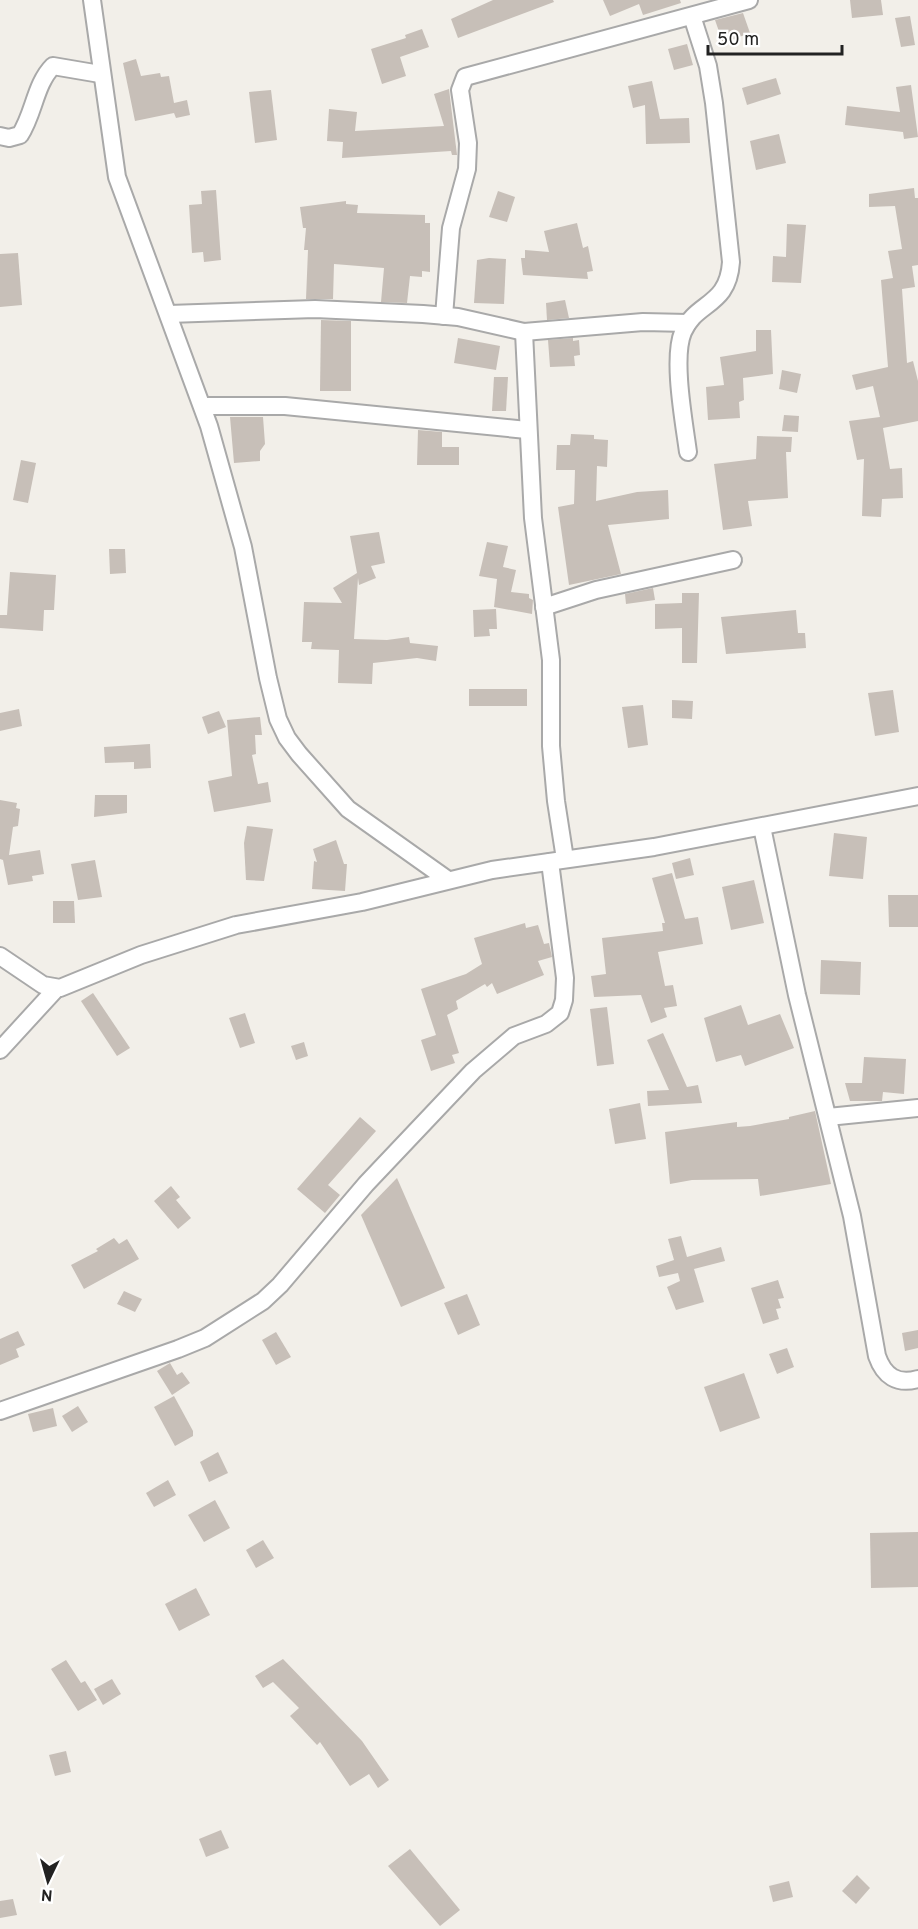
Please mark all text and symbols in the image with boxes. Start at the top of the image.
scale bar [708,18,842,56]
text: 50 m [717,29,759,52]
north arrow [18,1851,78,1911]
text: N [40,1883,53,1904]

